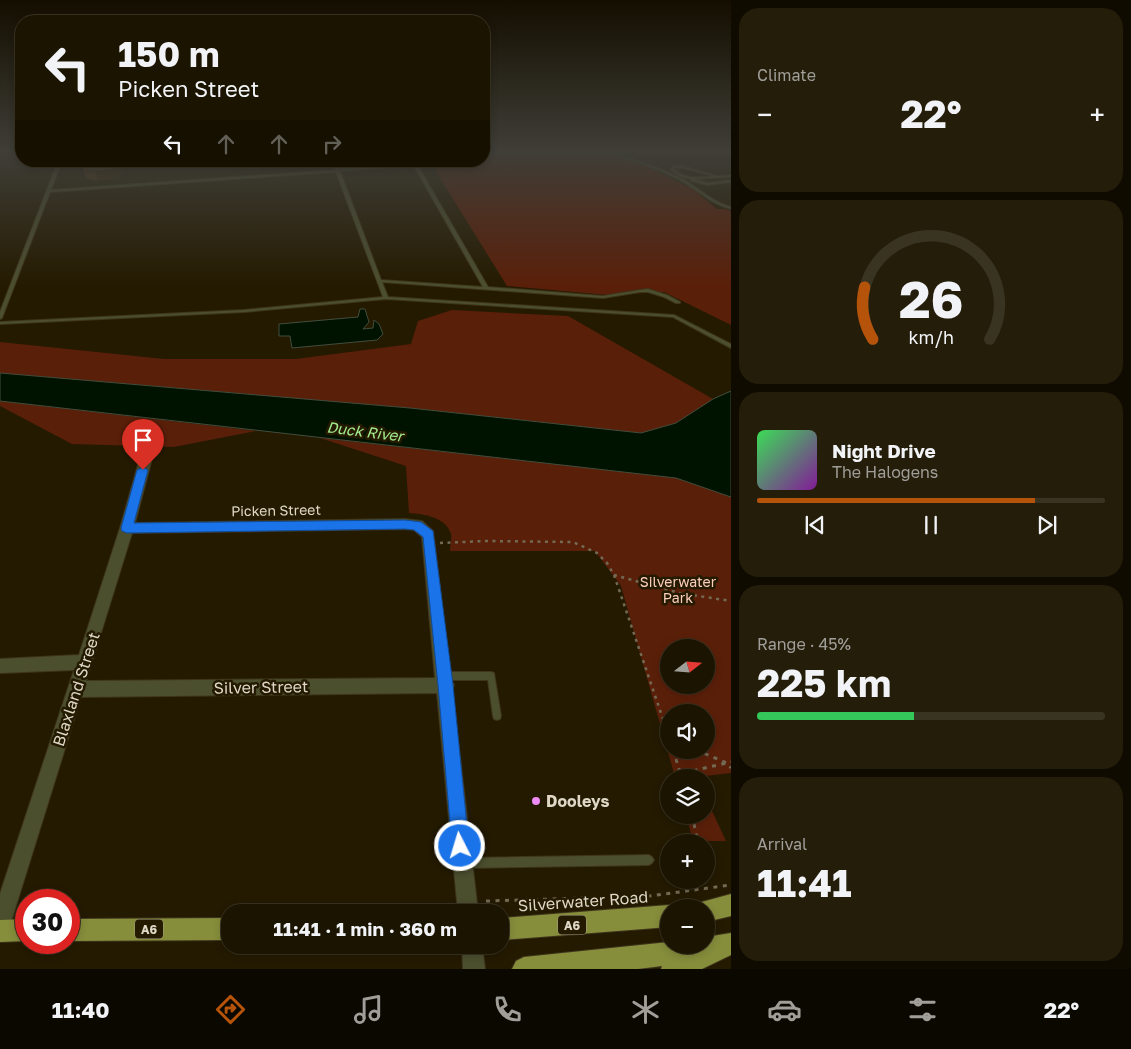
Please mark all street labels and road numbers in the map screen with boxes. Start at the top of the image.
street label: Picken Street [231,501,321,519]
street label: Blaxland Street [48,629,104,749]
street label: Silver Street [213,676,309,698]
street label: Silverwater Road [517,886,649,916]
road number: A6 [558,916,586,934]
road number: A6 [135,920,163,939]

